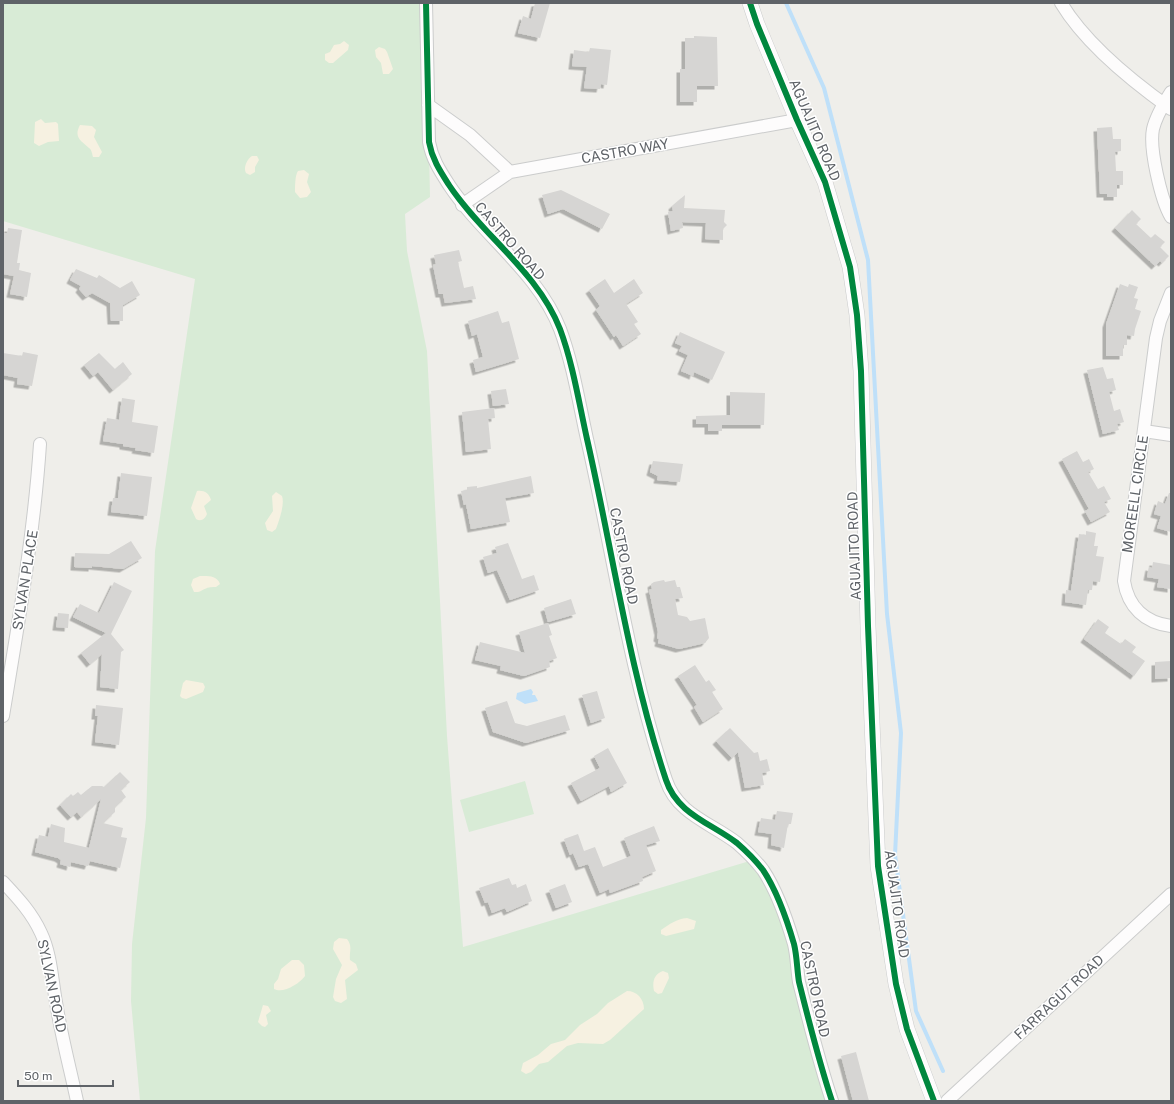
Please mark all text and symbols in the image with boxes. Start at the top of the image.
street label: AGUAJITO ROAD [786,77,844,183]
street label: CASTRO WAY [580,135,670,167]
street label: CASTRO ROAD [472,199,548,283]
street label: MOREELL CIRCLE [1119,434,1151,554]
street label: AGUAJITO ROAD [844,491,864,601]
street label: CASTRO ROAD [607,506,641,606]
street label: SYLVAN PLACE [9,529,41,631]
street label: AGUAJITO ROAD [881,849,913,959]
street label: SYLVAN ROAD [34,938,70,1034]
street label: CASTRO ROAD [797,939,833,1039]
street label: FARRAGUT ROAD [1011,951,1107,1043]
scale bar [18,1062,113,1088]
text: 50 m [24,1069,52,1083]

